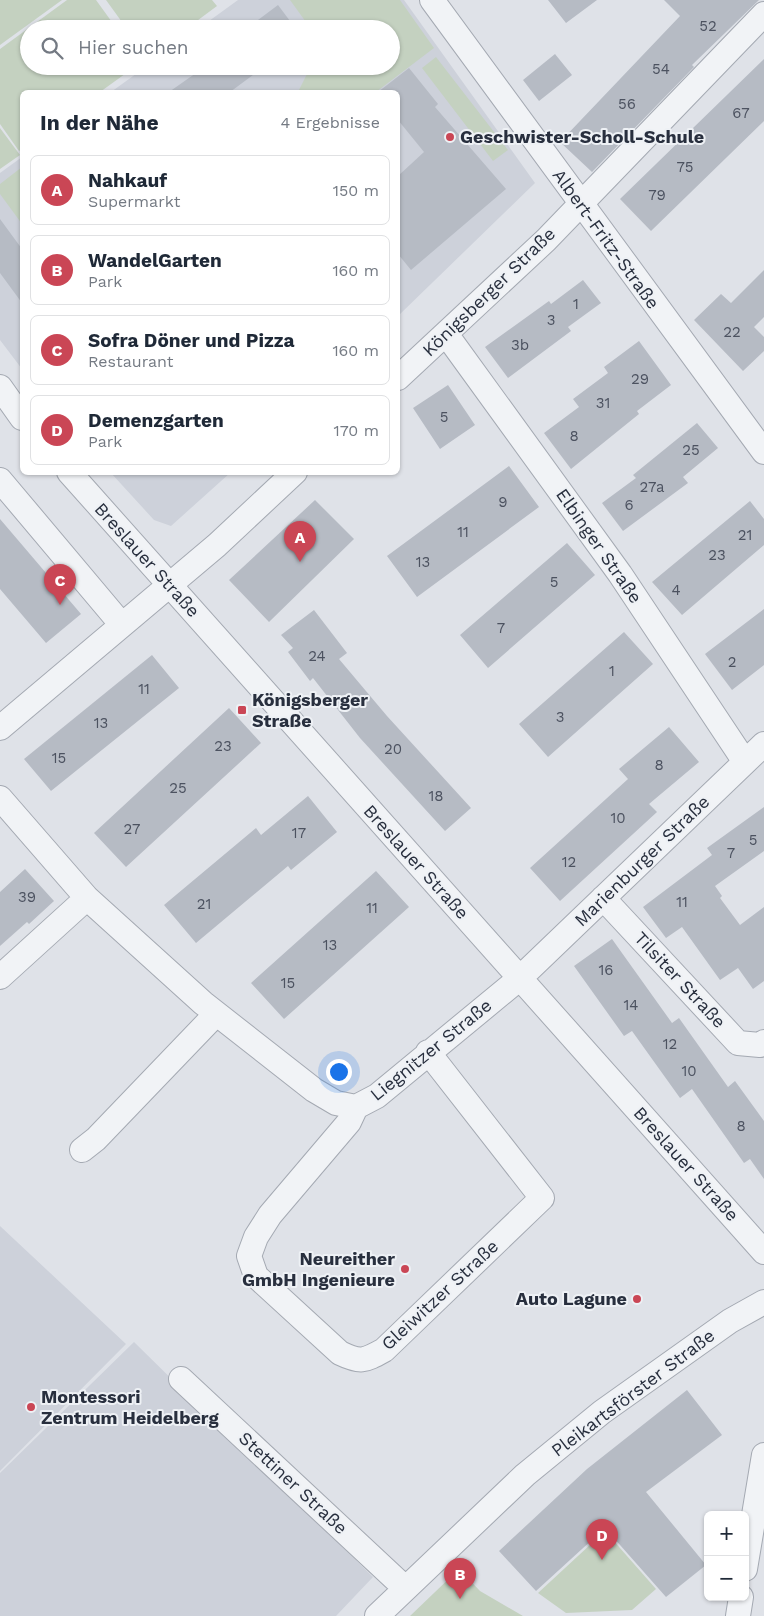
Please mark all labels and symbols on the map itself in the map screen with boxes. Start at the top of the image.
house number: 52 [699,17,717,35]
house number: 54 [652,60,670,78]
house number: 56 [618,95,636,113]
house number: 67 [732,104,750,122]
place label: Geschwister-Scholl-Schule [460,126,704,147]
marker: Geschwister-Scholl-Schule [444,131,456,143]
house number: 75 [676,158,694,176]
street label: Albert-Fritz-Straße [549,165,664,313]
house number: 79 [648,186,666,204]
street label: Königsberger Straße [418,223,559,360]
house number: 1 [573,295,579,313]
house number: 3 [547,311,555,329]
house number: 22 [723,323,741,341]
house number: 3b [511,336,529,354]
house number: 29 [631,370,649,388]
house number: 31 [596,394,610,412]
house number: 5 [440,408,448,426]
house number: 8 [569,427,579,445]
house number: 25 [682,441,700,459]
house number: 27a [640,478,665,496]
street label: Elbinger Straße [552,484,647,607]
house number: 9 [498,493,508,511]
house number: 6 [624,496,634,514]
street label: Breslauer Straße [90,498,204,621]
pin: A [284,521,316,562]
house number: 11 [457,523,469,541]
house number: 21 [738,526,752,544]
house number: 23 [708,546,726,564]
house number: 13 [416,553,430,571]
pin: C [44,564,76,605]
house number: 5 [550,573,558,591]
house number: 4 [671,581,681,599]
house number: 7 [497,619,505,637]
house number: 24 [308,647,326,665]
house number: 2 [728,653,736,671]
house number: 1 [609,662,615,680]
house number: 11 [138,680,150,698]
place label: Königsberger Straße [252,689,368,731]
marker: Königsberger Straße [236,704,248,716]
house number: 3 [556,708,564,726]
house number: 13 [94,714,108,732]
house number: 23 [214,737,232,755]
house number: 20 [384,740,402,758]
house number: 15 [52,749,66,767]
house number: 8 [654,756,664,774]
house number: 25 [169,779,187,797]
house number: 18 [428,787,444,805]
street label: Marienburger Straße [570,791,713,930]
street label: Breslauer Straße [359,800,473,923]
house number: 10 [610,809,626,827]
house number: 27 [124,820,140,838]
house number: 17 [292,824,306,842]
house number: 5 [749,831,757,849]
house number: 7 [727,844,735,862]
house number: 12 [562,853,576,871]
house number: 39 [18,888,36,906]
house number: 11 [676,893,688,911]
house number: 21 [197,895,211,913]
house number: 11 [366,899,378,917]
street label: Tilsiter Straße [630,927,730,1032]
house number: 13 [323,936,337,954]
house number: 16 [599,961,613,979]
house number: 15 [281,974,295,992]
street label: Liegnitzer Straße [366,994,495,1105]
house number: 14 [623,996,639,1014]
house number: 12 [663,1035,677,1053]
your location [326,1059,352,1085]
house number: 10 [681,1062,697,1080]
street label: Breslauer Straße [629,1102,743,1225]
house number: 8 [736,1117,746,1135]
street label: Gleiwitzer Straße [377,1235,502,1354]
place label: Neureither GmbH Ingenieure [242,1248,395,1290]
marker: Neureither GmbH Ingenieure [399,1263,411,1275]
place label: Auto Lagune [516,1288,627,1309]
marker: Auto Lagune [631,1293,643,1305]
street label: Pleikartsförster Straße [547,1324,718,1461]
place label: Montessori Zentrum Heidelberg [41,1386,219,1428]
marker: Montessori Zentrum Heidelberg [25,1401,37,1413]
street label: Stettiner Straße [235,1427,352,1538]
pin: D [586,1519,618,1560]
pin: B [444,1558,476,1599]

